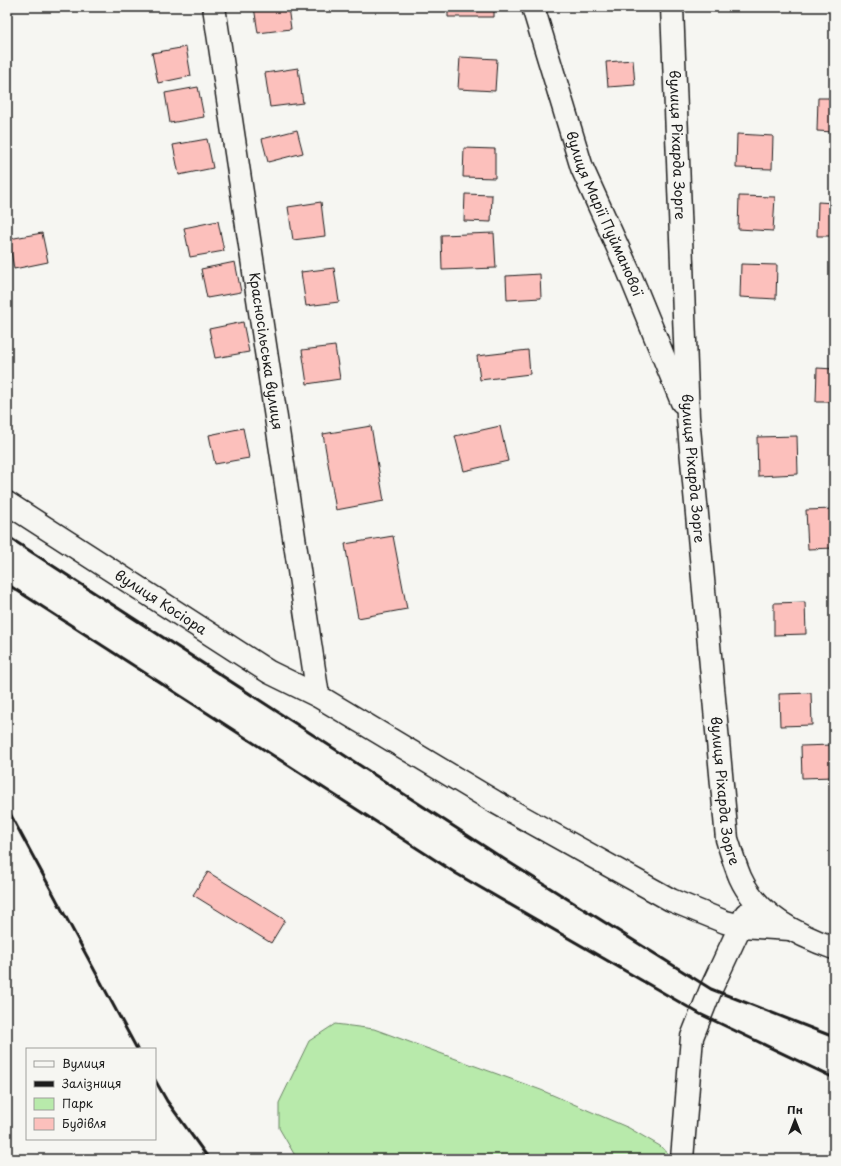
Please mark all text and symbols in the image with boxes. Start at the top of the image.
street label: вулиця Ріхарда Зорге [664,70,691,220]
street label: вулиця Марії Пуйманової [561,128,649,300]
street label: Красносільська вулиця [244,271,289,431]
street label: вулиця Ріхарда Зорге [677,393,711,544]
street label: вулиця Косіора [111,564,212,640]
street label: вулиця Ріхарда Зорге [706,716,746,868]
legend [26,1048,156,1140]
text: Вулиця [62,1054,105,1072]
text: Залізниця [61,1074,121,1092]
text: Парк [62,1094,94,1112]
north arrow [775,1100,815,1140]
text: Пн [787,1101,803,1118]
text: Будівля [62,1114,107,1132]

